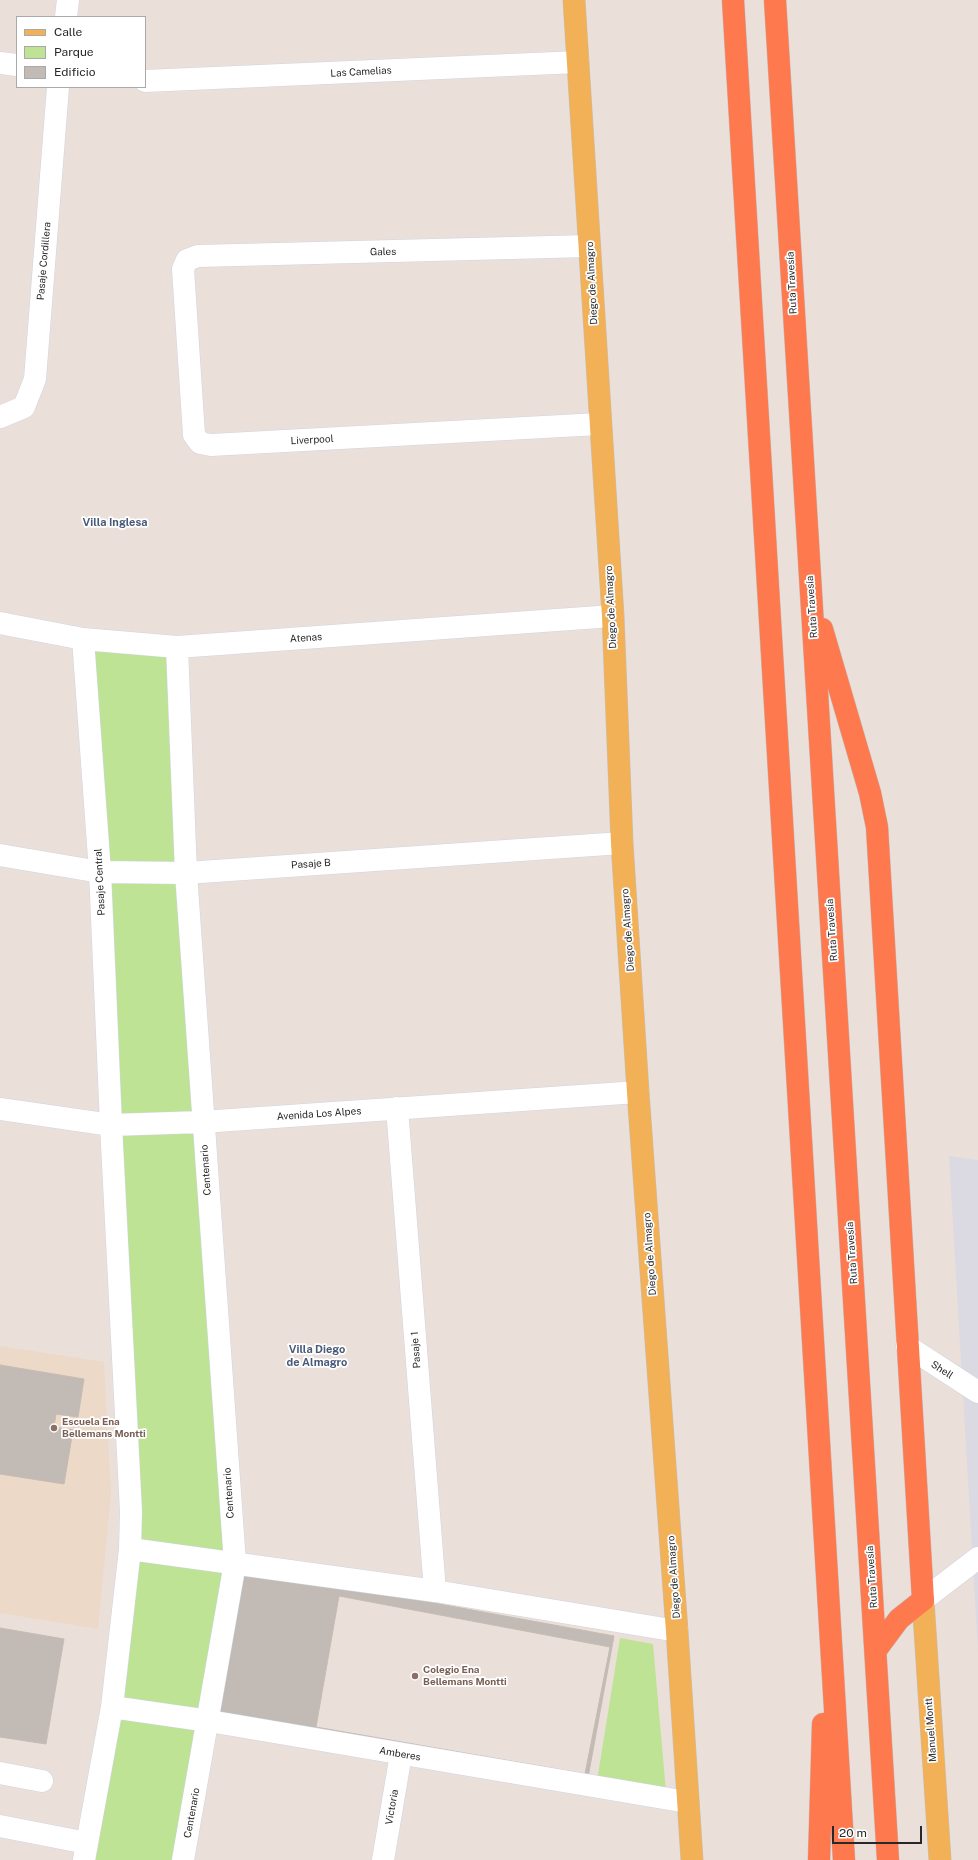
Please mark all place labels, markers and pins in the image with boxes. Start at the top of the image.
place label: Escuela Ena Bellemans Montti [62,1416,146,1440]
marker: Escuela Ena Bellemans Montti [49,1423,59,1433]
place label: Colegio Ena Bellemans Montti [423,1664,507,1688]
marker: Colegio Ena Bellemans Montti [410,1671,420,1681]

